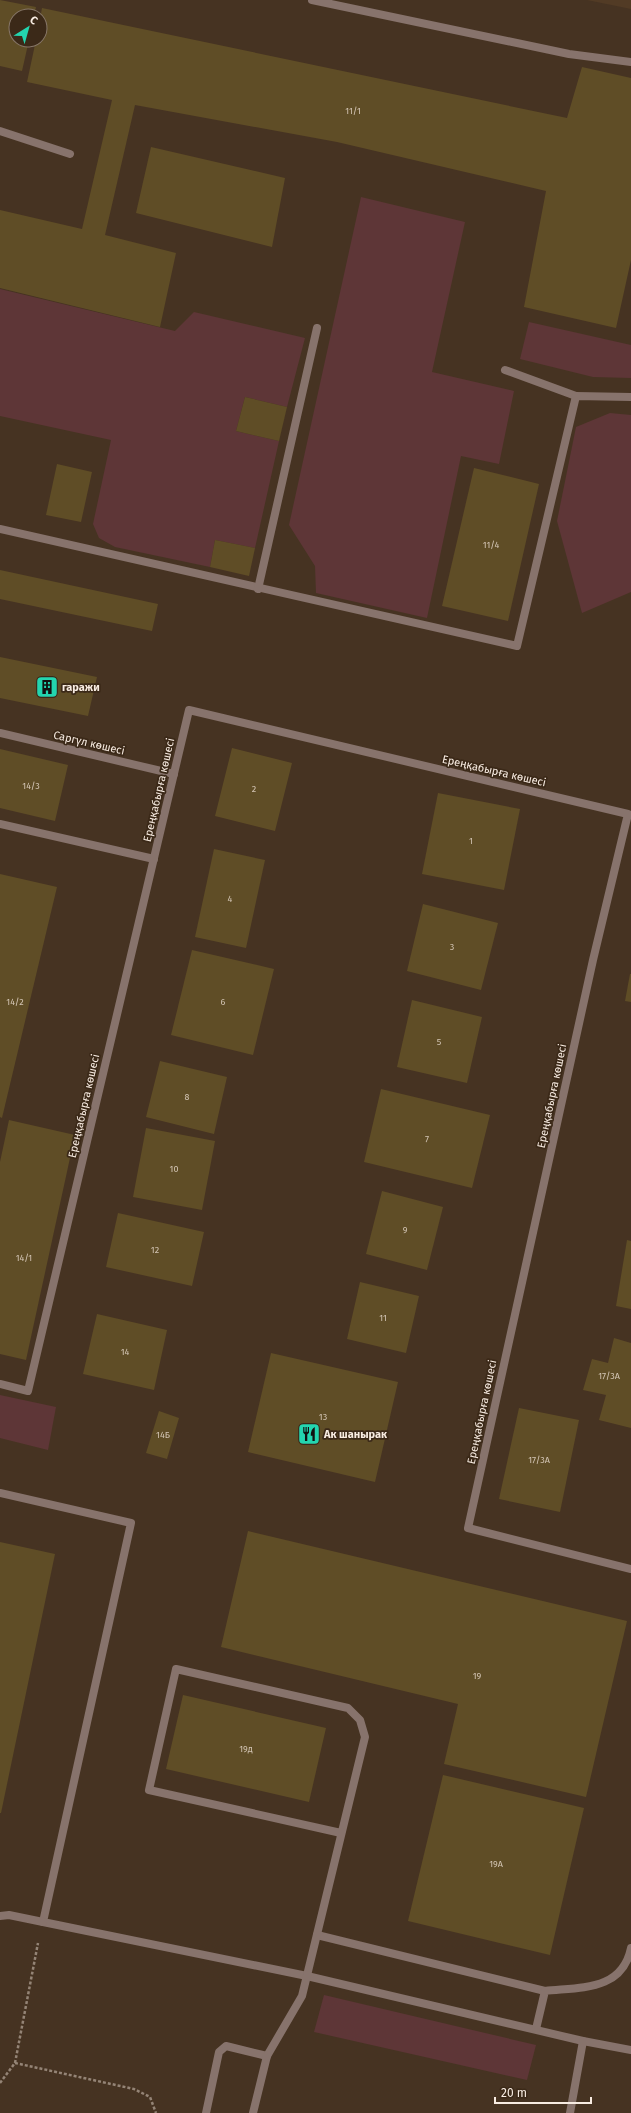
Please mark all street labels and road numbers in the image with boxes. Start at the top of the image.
street label: Саргүл көшесі [52,728,126,758]
street label: Ереңқабырға көшесі [141,737,177,843]
street label: Ереңқабырға көшесі [441,753,547,789]
street label: Ереңқабырға көшесі [535,1043,569,1149]
street label: Ереңқабырға көшесі [66,1053,102,1159]
street label: Ереңқабырға көшесі [465,1359,499,1465]

